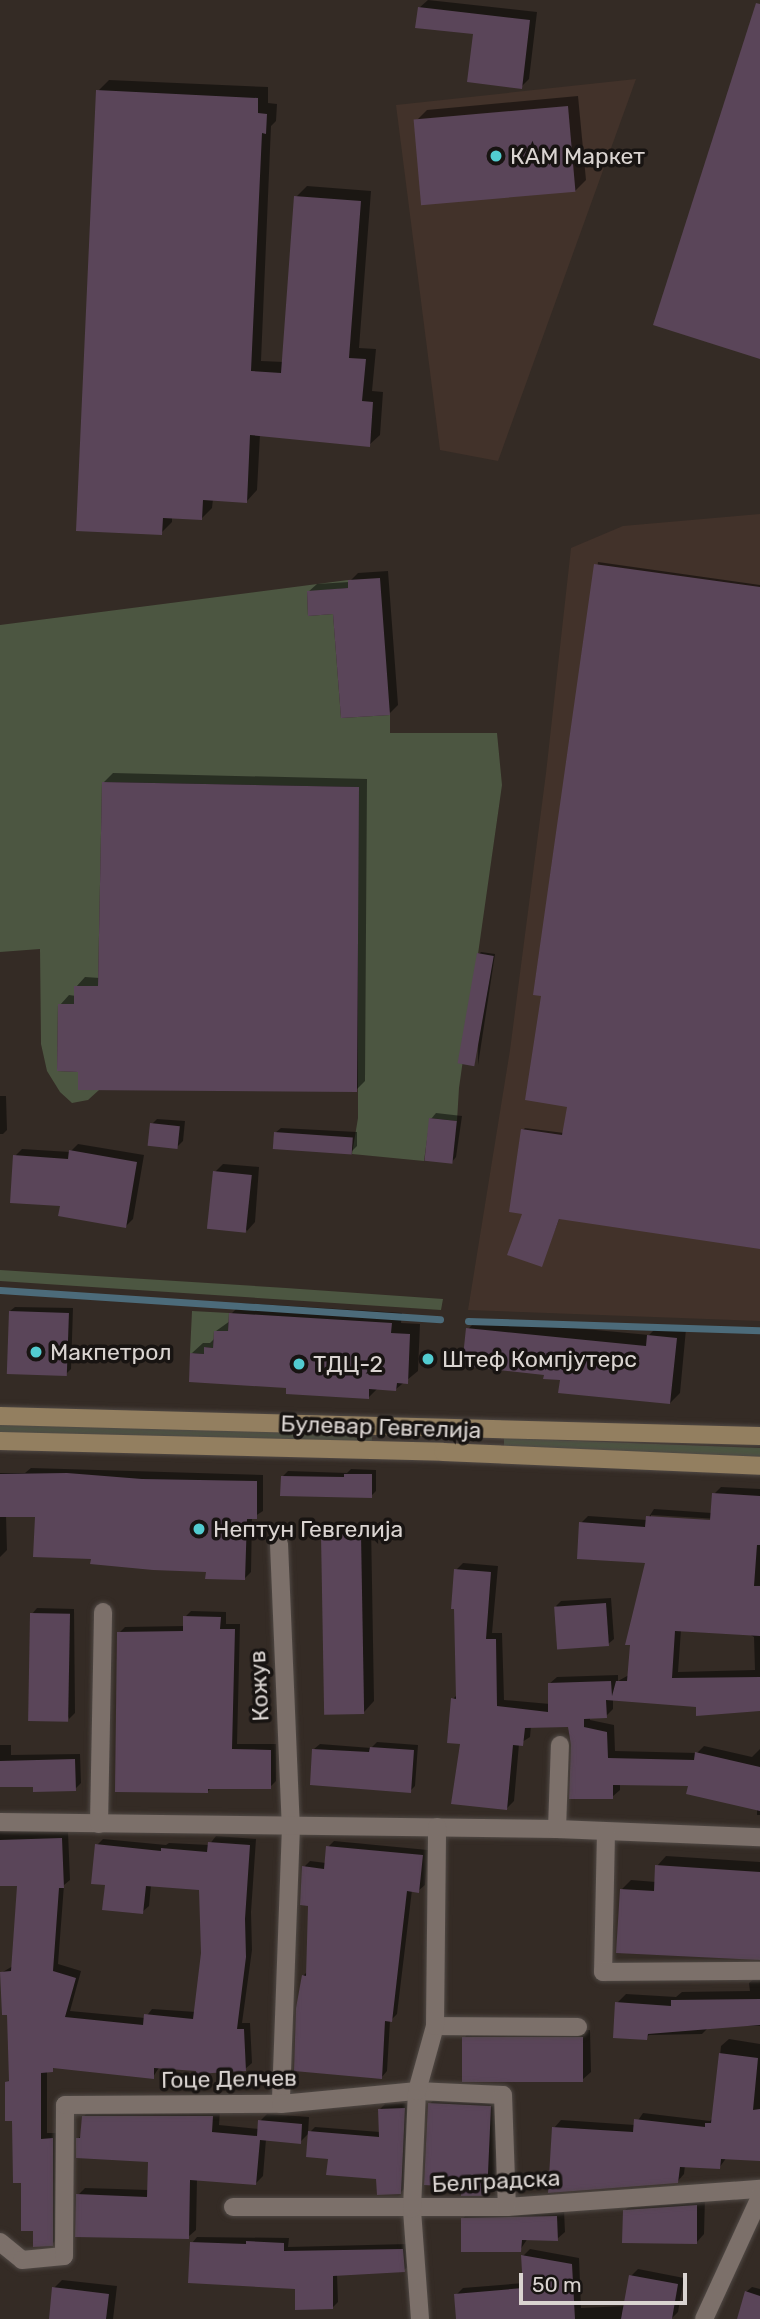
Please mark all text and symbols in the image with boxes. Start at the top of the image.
place label: КАМ Маркет [510,142,645,170]
marker: КАМ Маркет [488,148,504,164]
place label: Макпетрол [50,1338,172,1366]
marker: Макпетрол [28,1344,44,1360]
place label: Штеф Компјутерс [442,1345,637,1373]
place label: ТДЦ-2 [313,1350,383,1378]
marker: Штеф Компјутерс [420,1351,436,1367]
marker: ТДЦ-2 [291,1356,307,1372]
street label: Булевар Гевгелија [280,1410,482,1444]
place label: Нептун Гевгелија [213,1515,403,1543]
marker: Нептун Гевгелија [191,1521,207,1537]
street label: Кожув [243,1650,275,1722]
street label: Гоце Делчев [161,2064,297,2094]
street label: Белградска [431,2164,561,2198]
scale bar [522,2260,690,2304]
text: 50 m [532,2272,582,2297]

